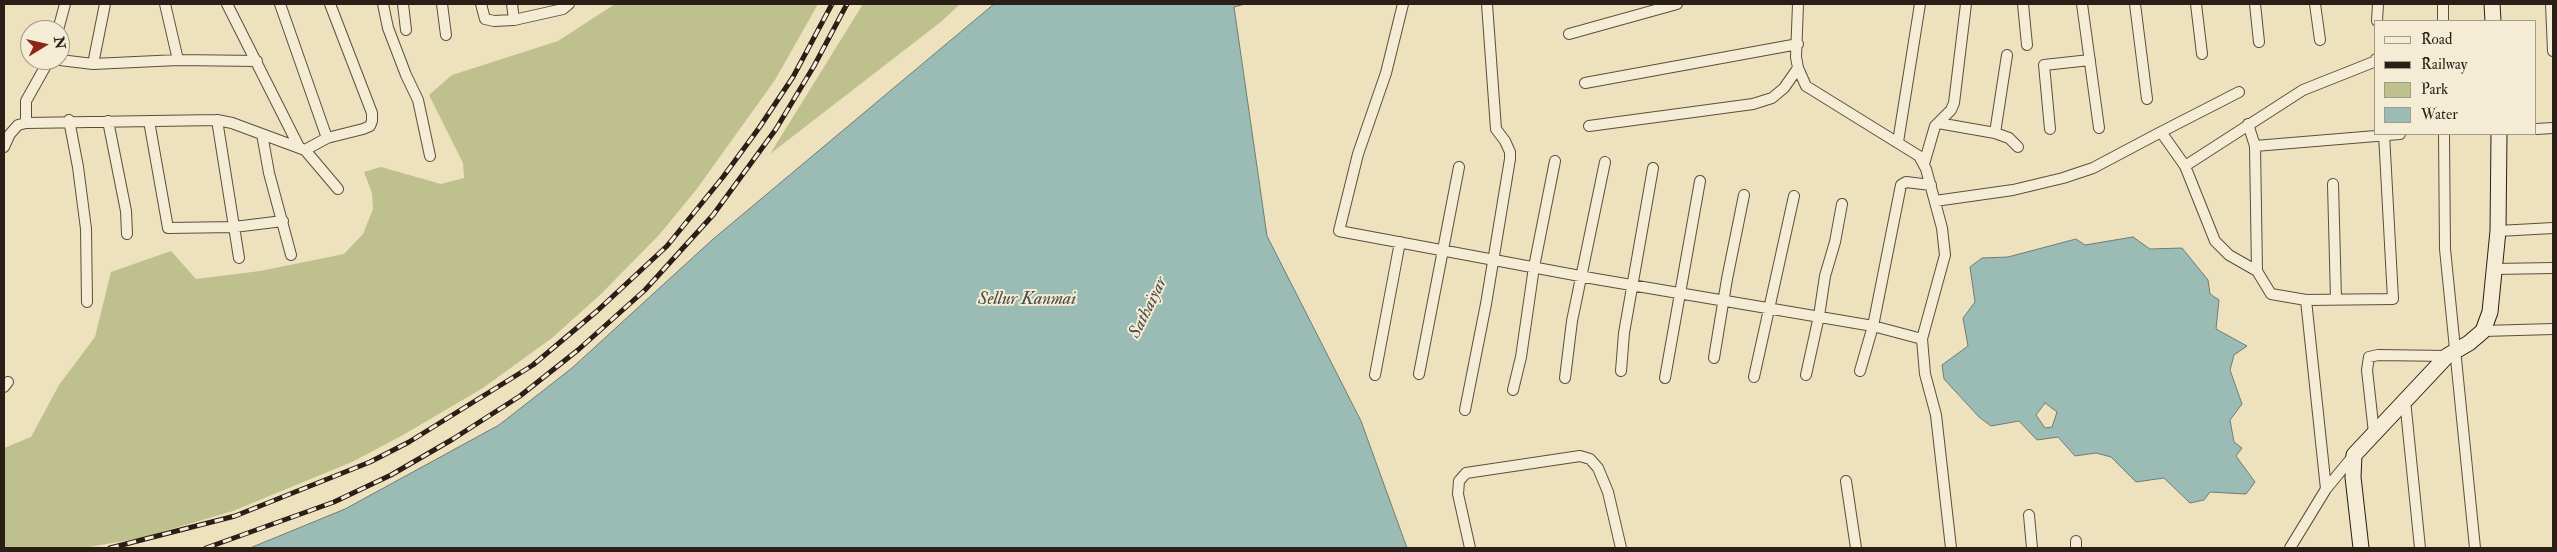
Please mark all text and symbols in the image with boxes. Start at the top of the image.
north arrow [20,20,70,70]
legend [2374,20,2537,135]
text: Road [2421,30,2452,49]
text: N [50,35,69,50]
text: Railway [2421,55,2467,74]
text: Park [2421,80,2448,99]
text: Water [2421,105,2458,124]
water label: Sathaiyar [1125,274,1173,342]
water label: Sellur Kanmai [978,289,1076,311]

